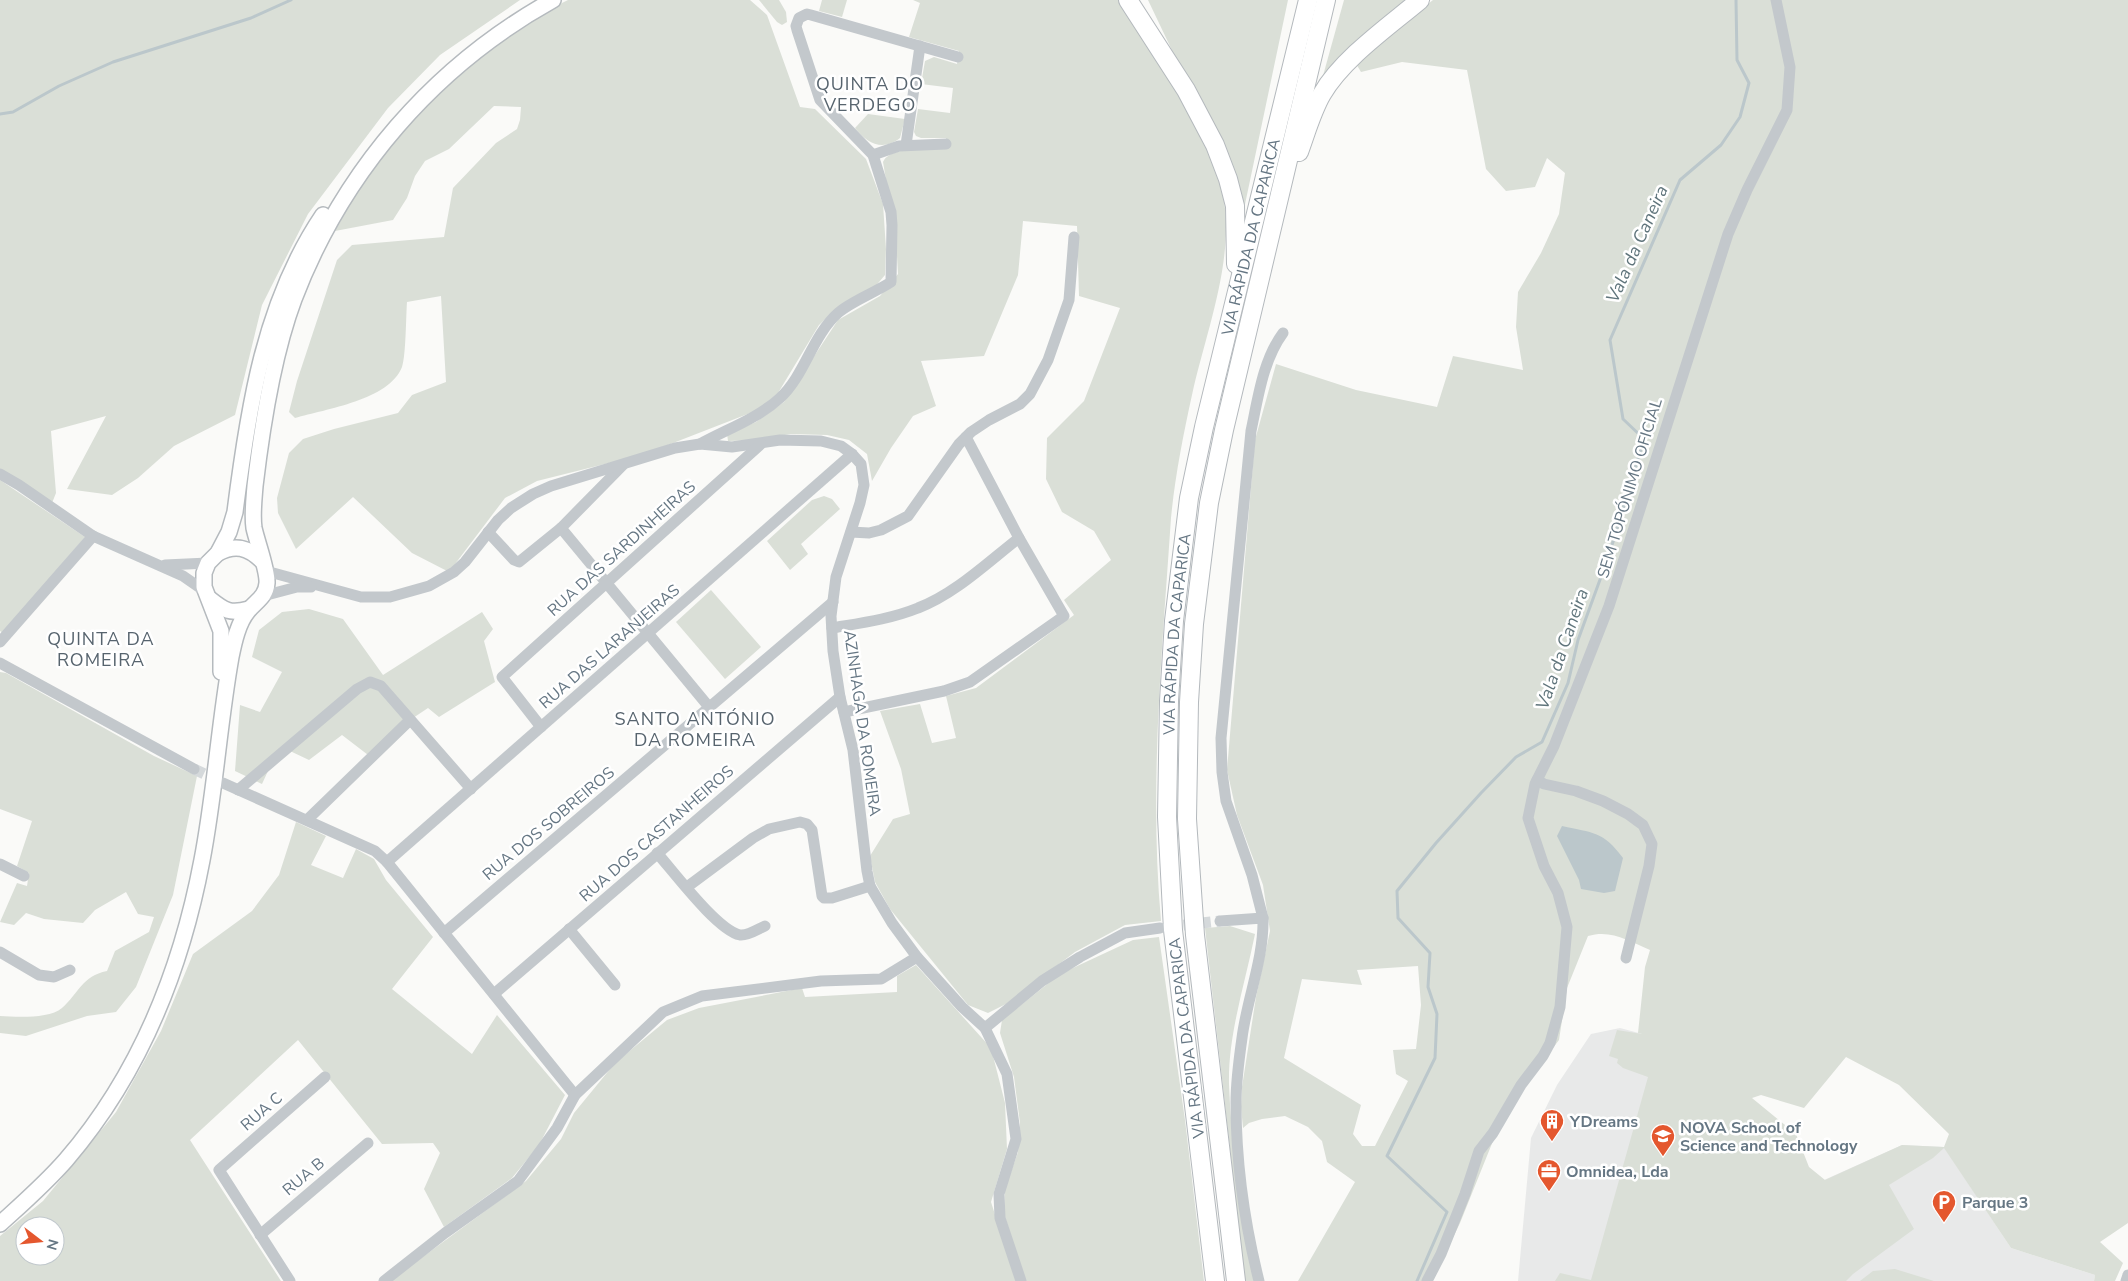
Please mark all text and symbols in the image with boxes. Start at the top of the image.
district label: QUINTA DO VERDEGO [816,72,924,117]
street label: VIA RÁPIDA DA CAPARICA [1216,136,1286,339]
water label: Vala da Caneira [1600,181,1674,307]
street label: SEM TOPÓNIMO OFICIAL [1592,395,1668,581]
street label: RUA DAS SARDINHEIRAS [543,476,701,621]
street label: VIA RÁPIDA DA CAPARICA [1158,532,1197,736]
street label: RUA DAS LARANJEIRAS [535,579,685,714]
water label: Vala da Caneira [1530,585,1594,713]
district label: QUINTA DA ROMEIRA [47,627,155,672]
street label: AZINHAGA DA ROMEIRA [838,629,886,818]
district label: SANTO ANTÓNIO DA ROMEIRA [615,707,775,752]
street label: RUA DOS CASTANHEIROS [575,760,739,907]
street label: RUA DOS SOBREIROS [478,762,619,886]
street label: VIA RÁPIDA DA CAPARICA [1164,936,1210,1140]
street label: RUA C [236,1087,287,1136]
building icon: YDreams [1539,1108,1565,1142]
place label: YDreams [1569,1111,1638,1133]
place label: NOVA School of Science and Technology [1680,1117,1858,1157]
school or university icon: NOVA School of Science and Technology [1650,1123,1676,1157]
street label: RUA B [278,1153,329,1201]
office icon: Omnidea, Lda [1536,1158,1562,1192]
place label: Omnidea, Lda [1566,1161,1669,1183]
parking icon: Parque 3 [1931,1189,1957,1223]
place label: Parque 3 [1962,1192,2028,1214]
north arrow [15,1216,65,1266]
text: N [41,1237,63,1252]

